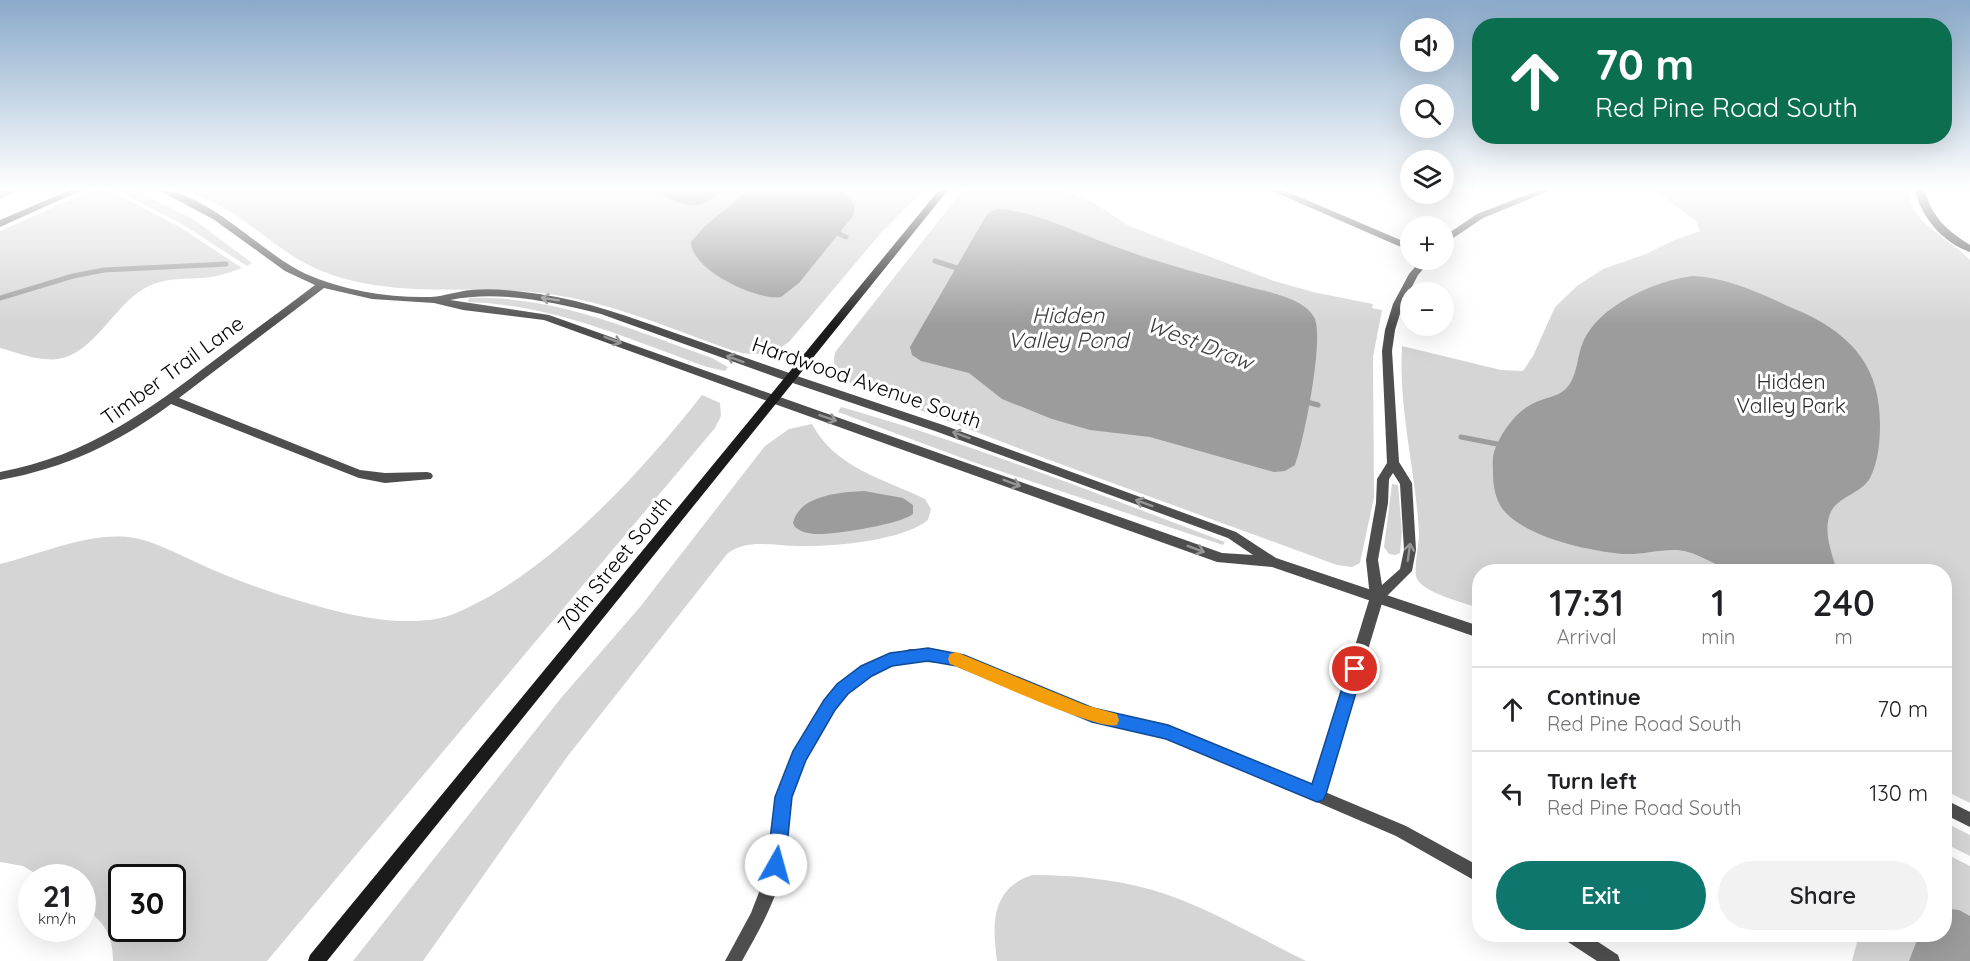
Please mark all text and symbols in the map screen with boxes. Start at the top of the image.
map controls [1400,18,1454,336]
button: sound [1400,18,1454,72]
text: 70 m [1595,38,1694,91]
icon: ahead [1496,42,1574,120]
button: search [1400,84,1454,138]
text: Red Pine Road South [1595,90,1858,124]
button: layers [1400,150,1454,204]
button: + [1400,216,1454,270]
button: − [1400,282,1454,336]
one-way arrow [541,294,560,305]
water label: Hidden Valley Pond [1008,301,1131,354]
street label: Timber Trail Lane [96,310,248,430]
water label: West Draw [1143,310,1259,377]
street label: Hardwood Avenue South [749,331,985,433]
one-way arrow [603,336,622,347]
one-way arrow [726,352,745,363]
park label: Hidden Valley Park [1736,368,1846,418]
one-way arrow [818,413,837,424]
one-way arrow [952,429,971,440]
one-way arrow [1002,479,1021,490]
street label: 70th Street South [551,490,677,636]
one-way arrow [1135,496,1154,507]
one-way arrow [1404,543,1415,562]
one-way arrow [1186,544,1205,555]
text: 17:31 [1549,580,1624,625]
text: 1 [1711,580,1725,625]
text: 240 [1812,580,1875,625]
text: Arrival [1557,624,1617,649]
text: min [1701,624,1735,649]
text: m [1834,624,1853,649]
pin [1329,643,1380,694]
icon: arrive [1338,652,1371,685]
text: Continue [1547,683,1641,711]
icon: ahead [1496,693,1529,726]
text: 70 m [1878,695,1928,723]
text: Red Pine Road South [1547,711,1742,736]
text: Turn left [1547,767,1637,795]
icon: left [1496,777,1529,810]
text: 130 m [1869,779,1928,807]
text: Red Pine Road South [1547,795,1742,820]
position arrow [744,833,808,897]
button: Exit [1496,861,1706,930]
button: Share [1718,861,1928,930]
speed limit sign: 30 [108,864,186,942]
text: 21 [43,877,71,915]
text: km/h [38,909,76,928]

